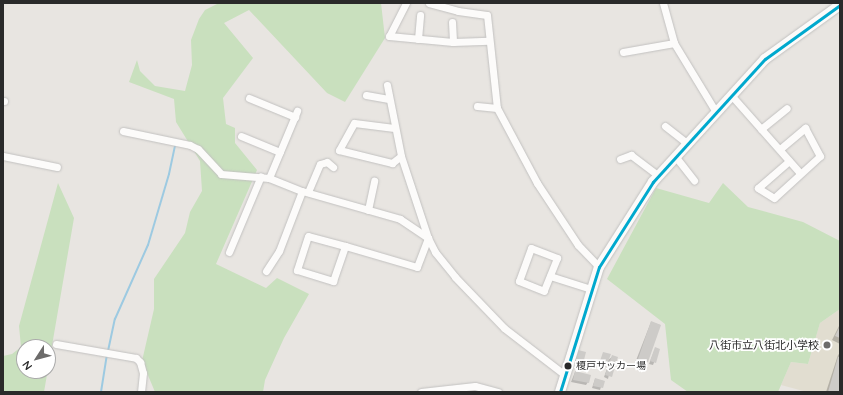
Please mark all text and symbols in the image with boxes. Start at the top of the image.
place label: 八街市立八街北小学校 [709,338,819,352]
north arrow [16,339,56,379]
marker: 八街市立八街北小学校 [822,340,832,350]
text: N [19,358,35,373]
place label: 榎戸サッカー場 [576,360,646,372]
marker: 榎戸サッカー場 [563,361,573,371]

